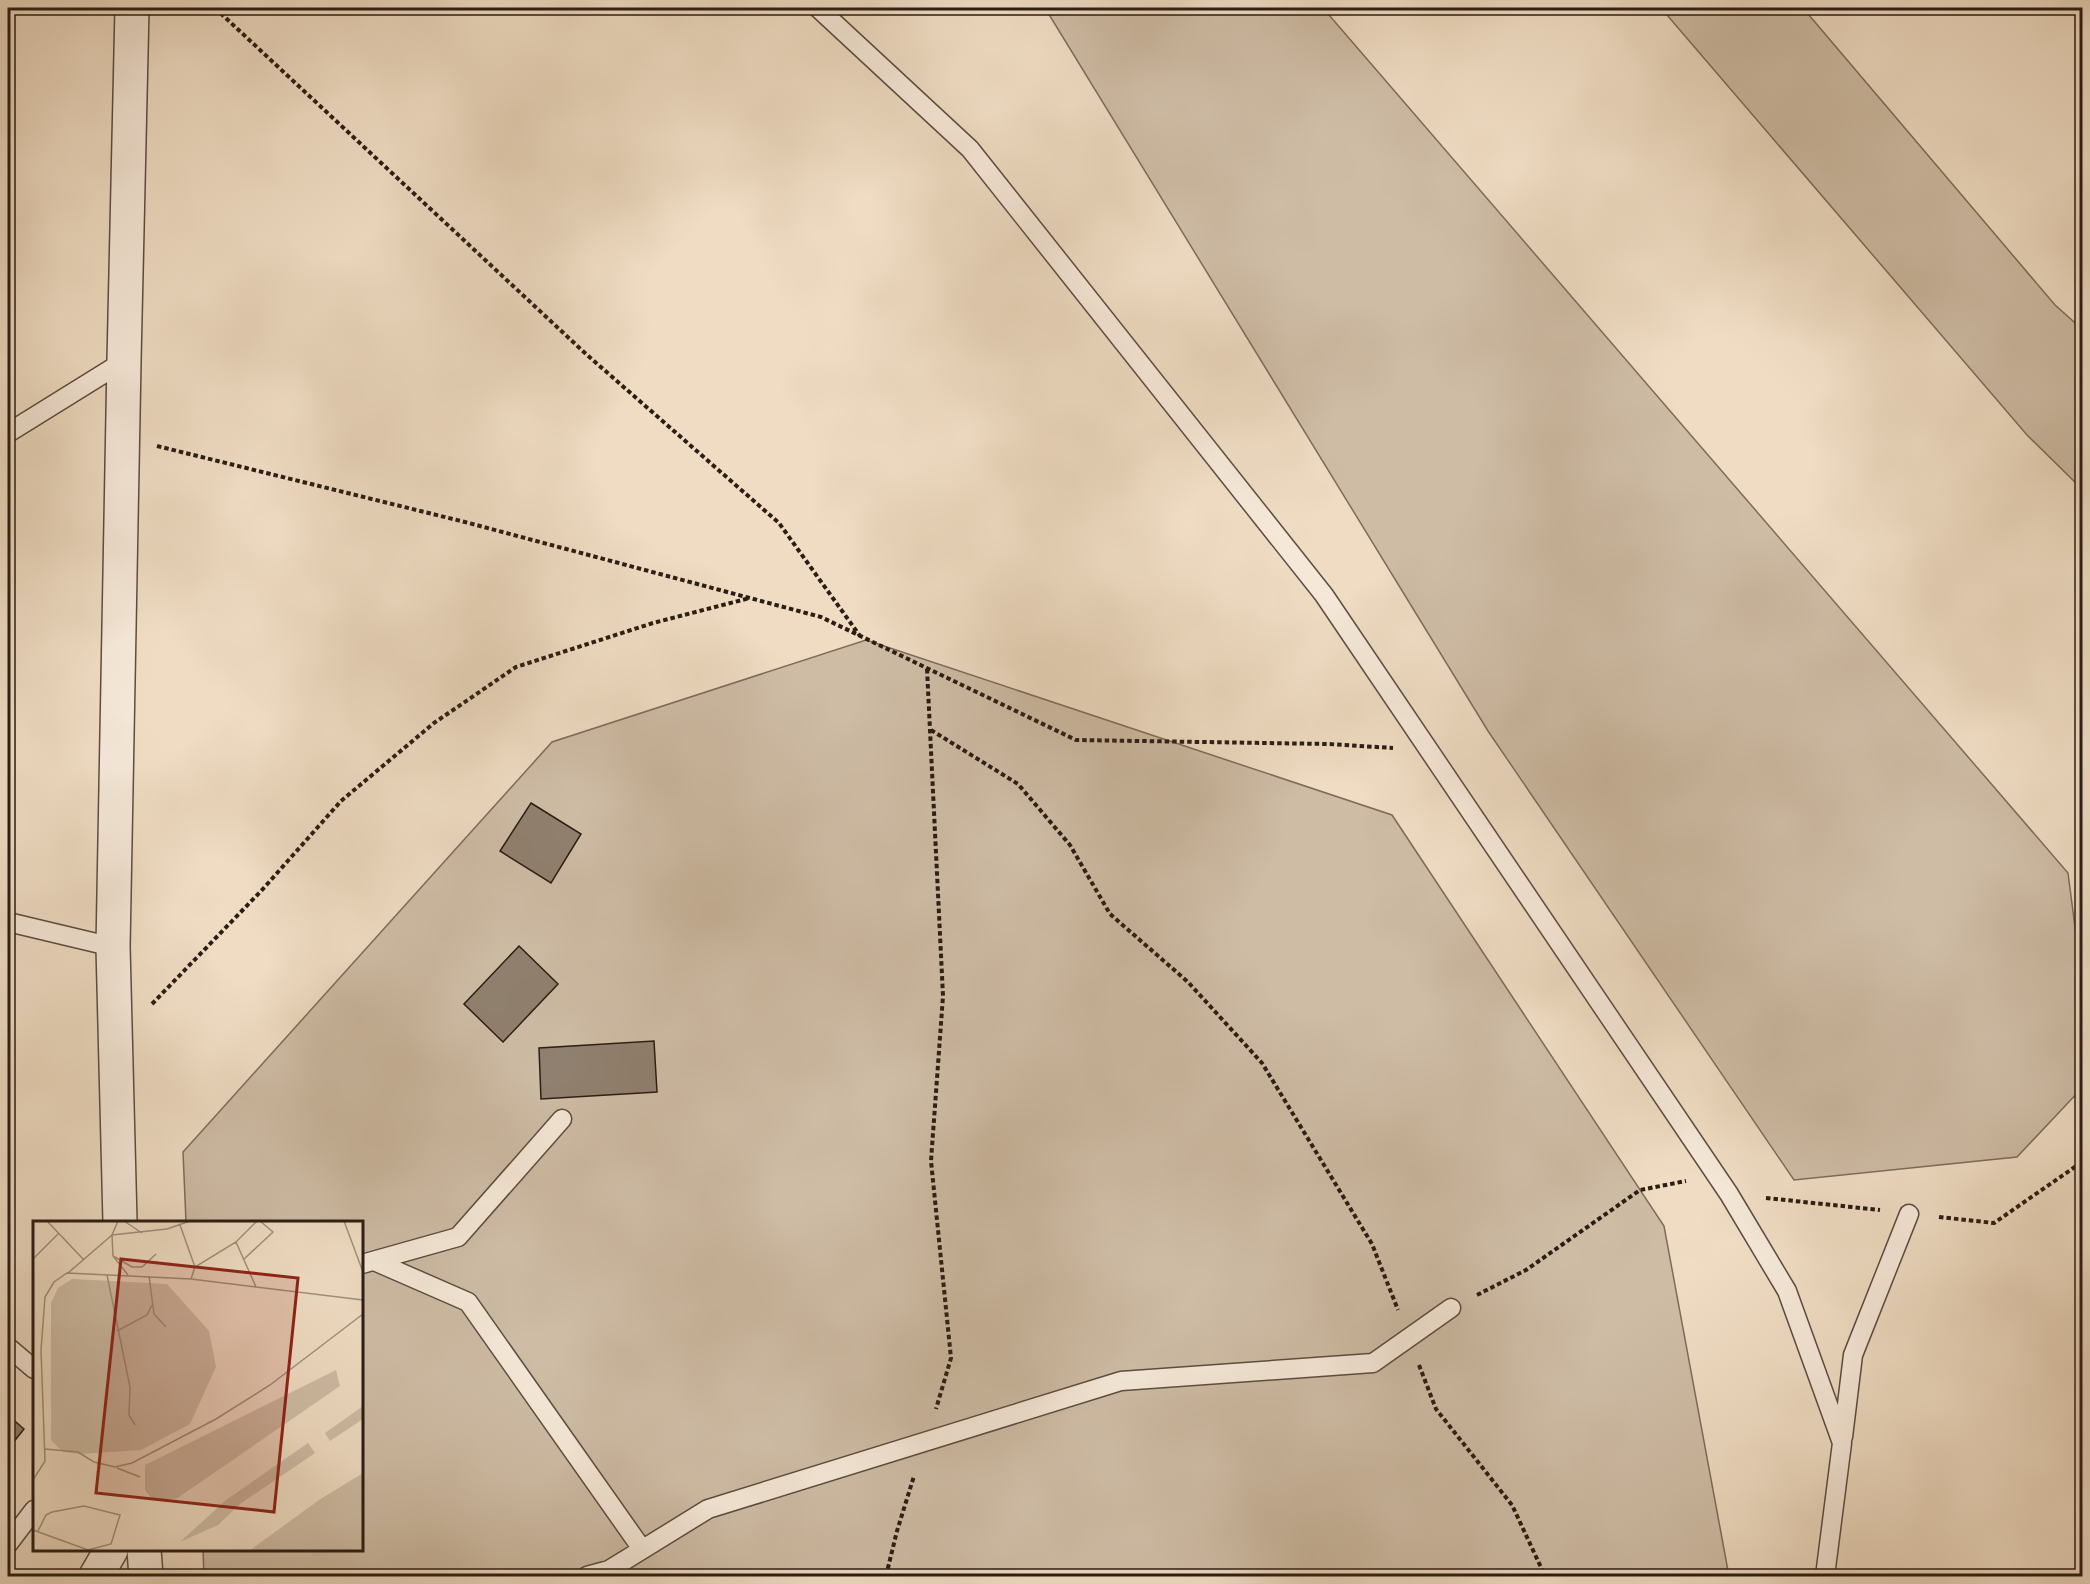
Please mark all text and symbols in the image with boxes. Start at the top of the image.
inset map [33,1221,363,1551]

